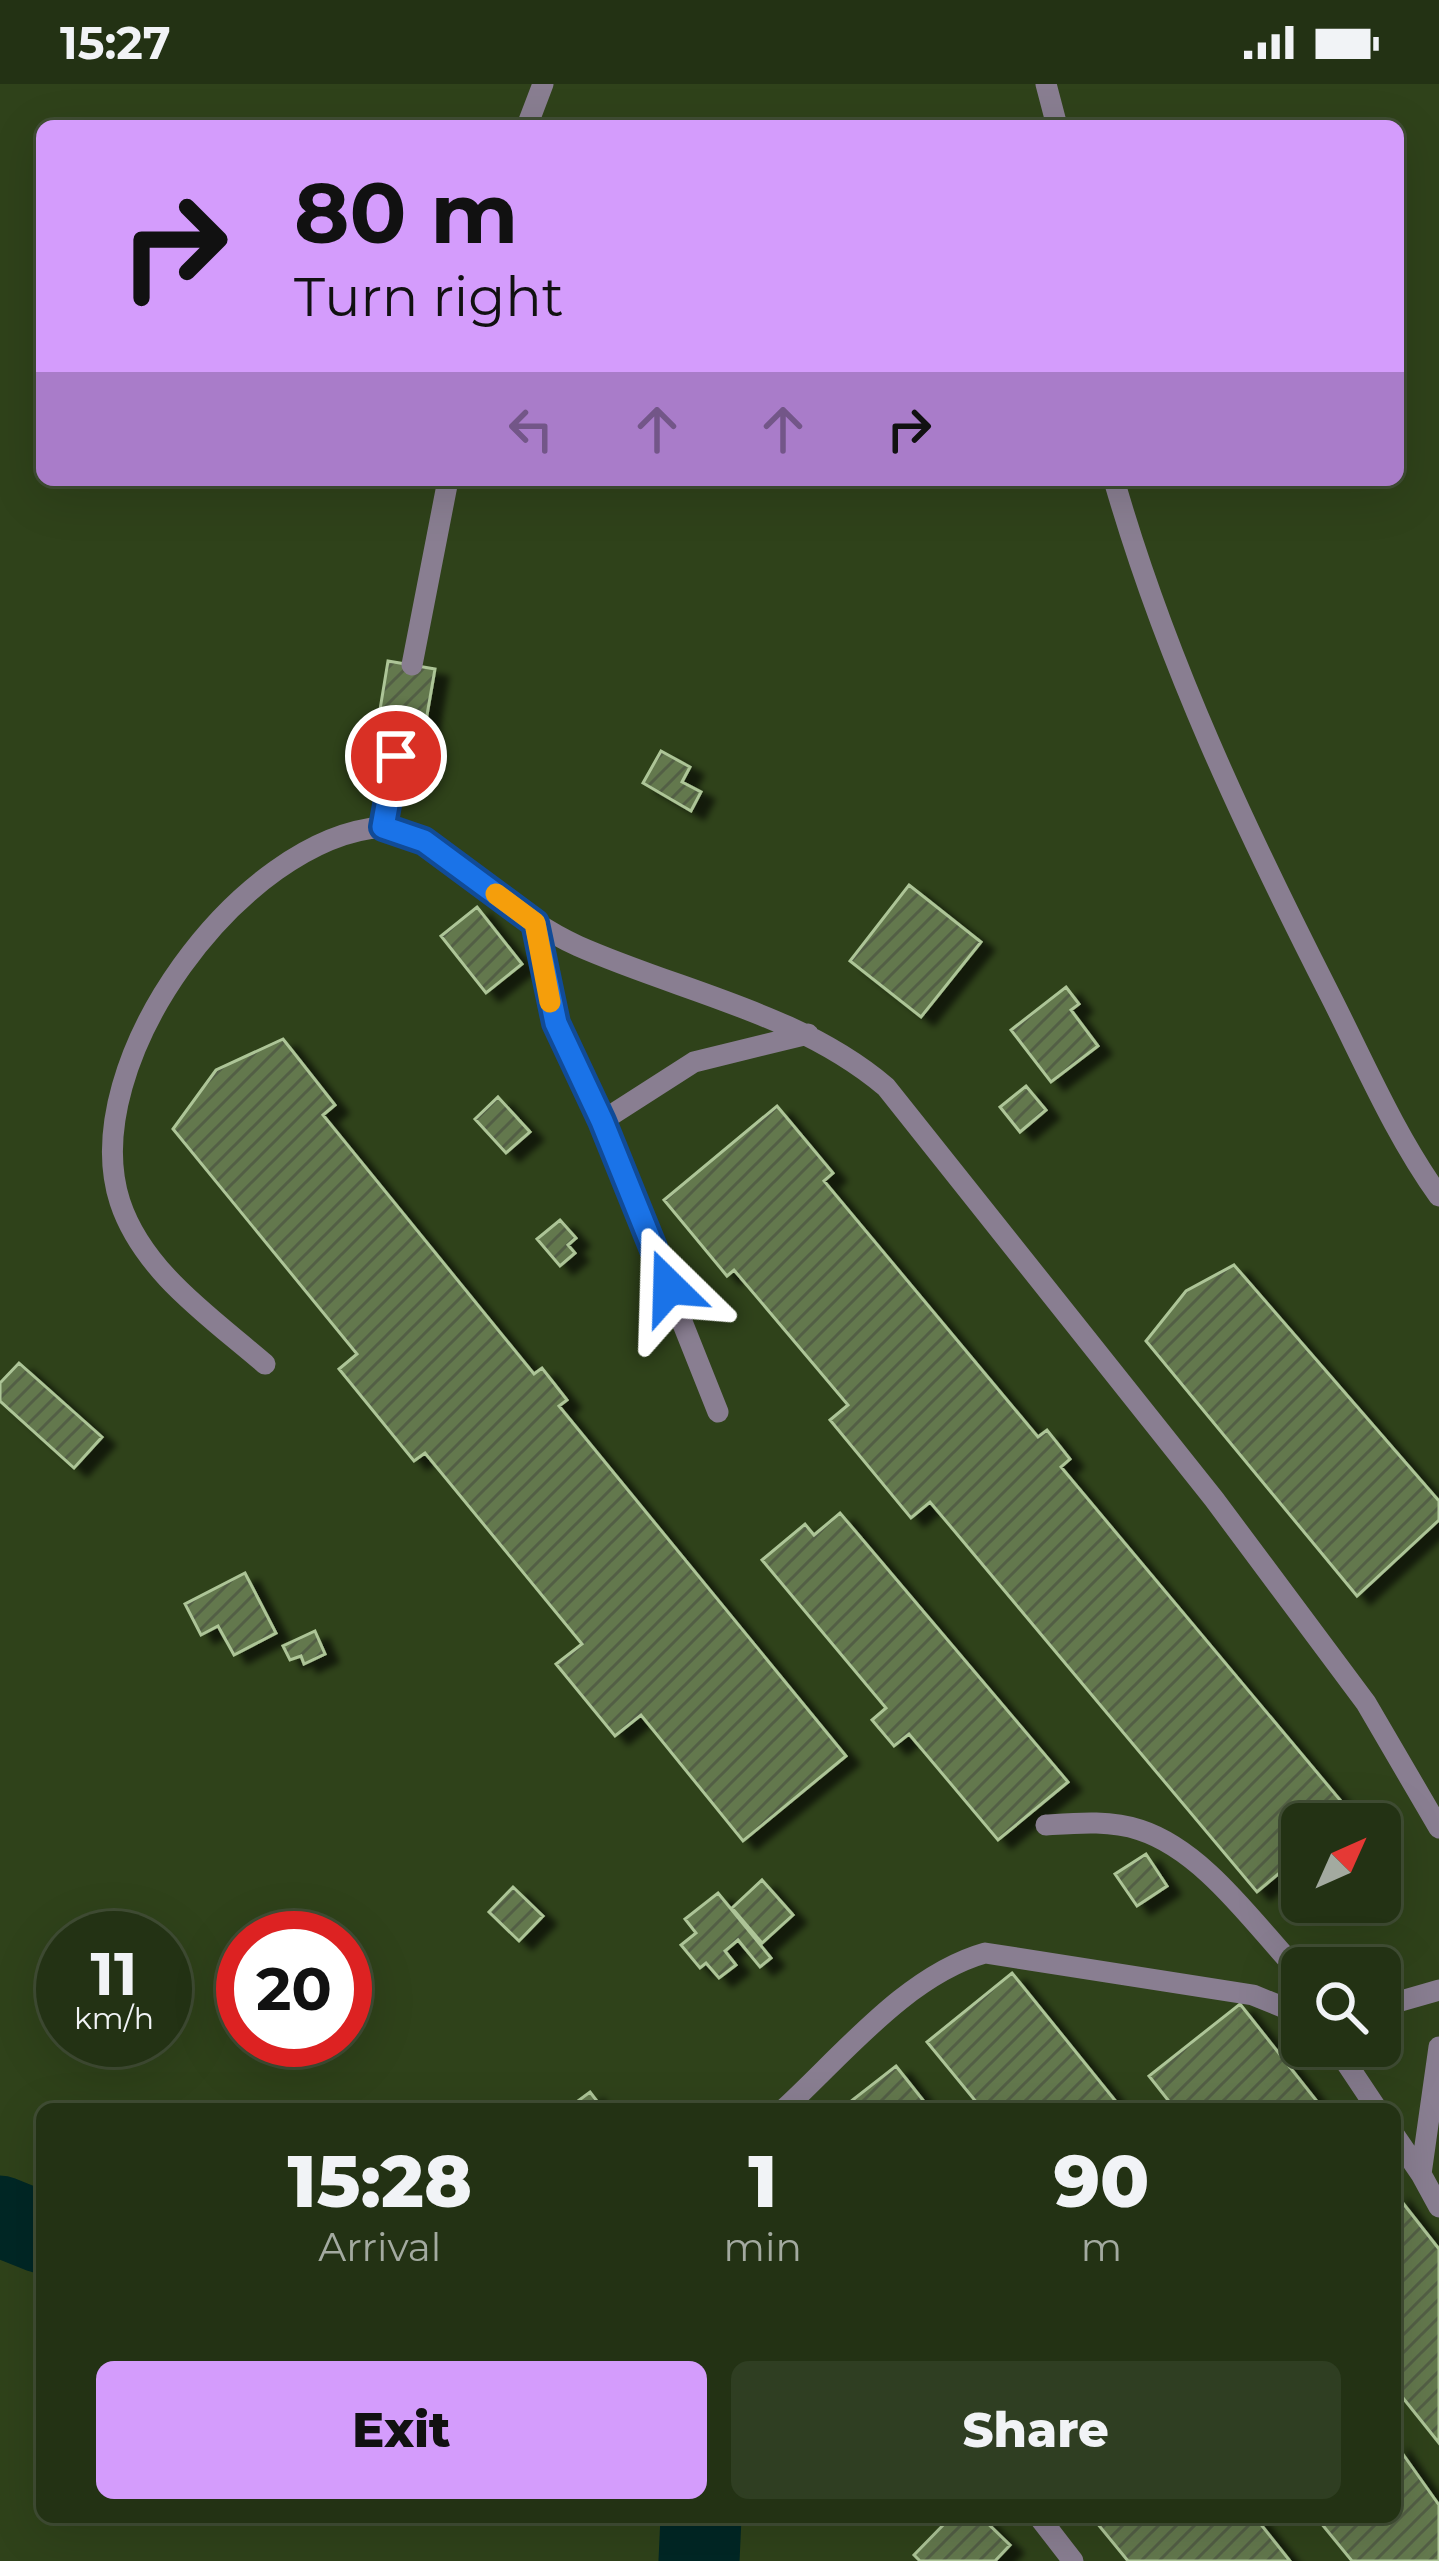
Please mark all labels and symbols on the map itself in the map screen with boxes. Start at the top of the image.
pin [345,705,447,807]
position arrow [606,1224,732,1350]
north arrow [1281,1803,1401,1923]
speed limit sign: 20 [216,1911,372,2067]

